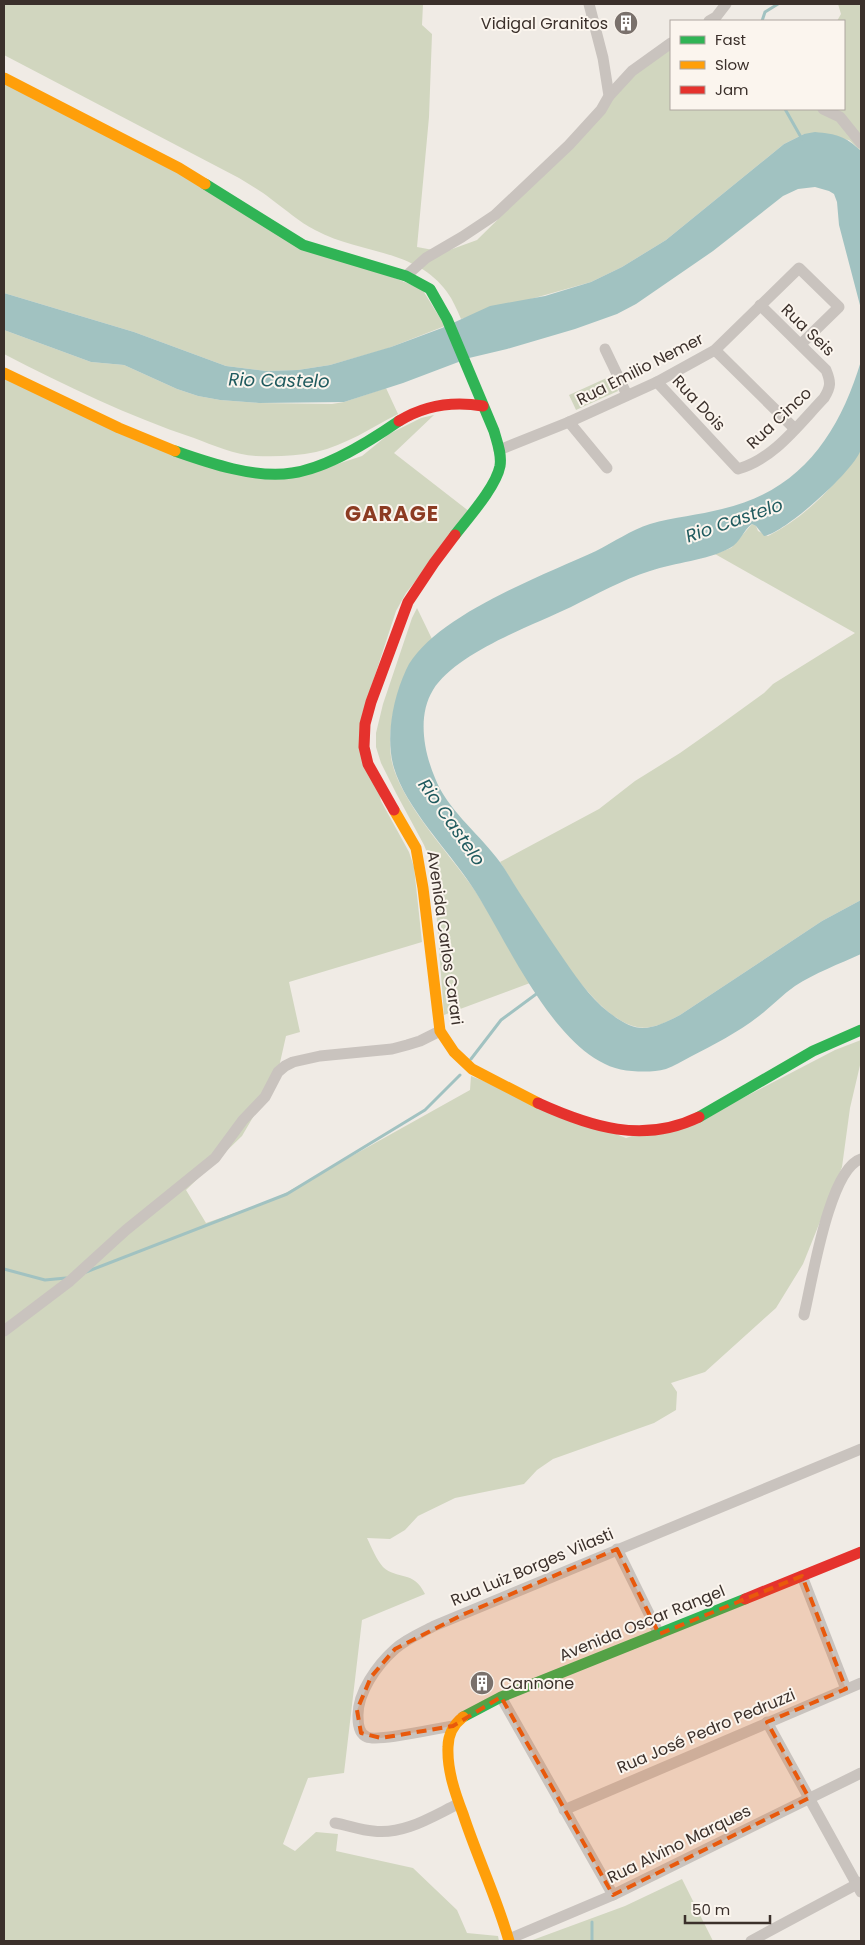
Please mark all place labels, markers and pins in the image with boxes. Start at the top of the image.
building icon: Vidigal Granitos [613,10,639,36]
place label: Vidigal Granitos [481,12,608,35]
building icon: Cannone [469,1670,495,1696]
place label: Cannone [500,1672,574,1695]

